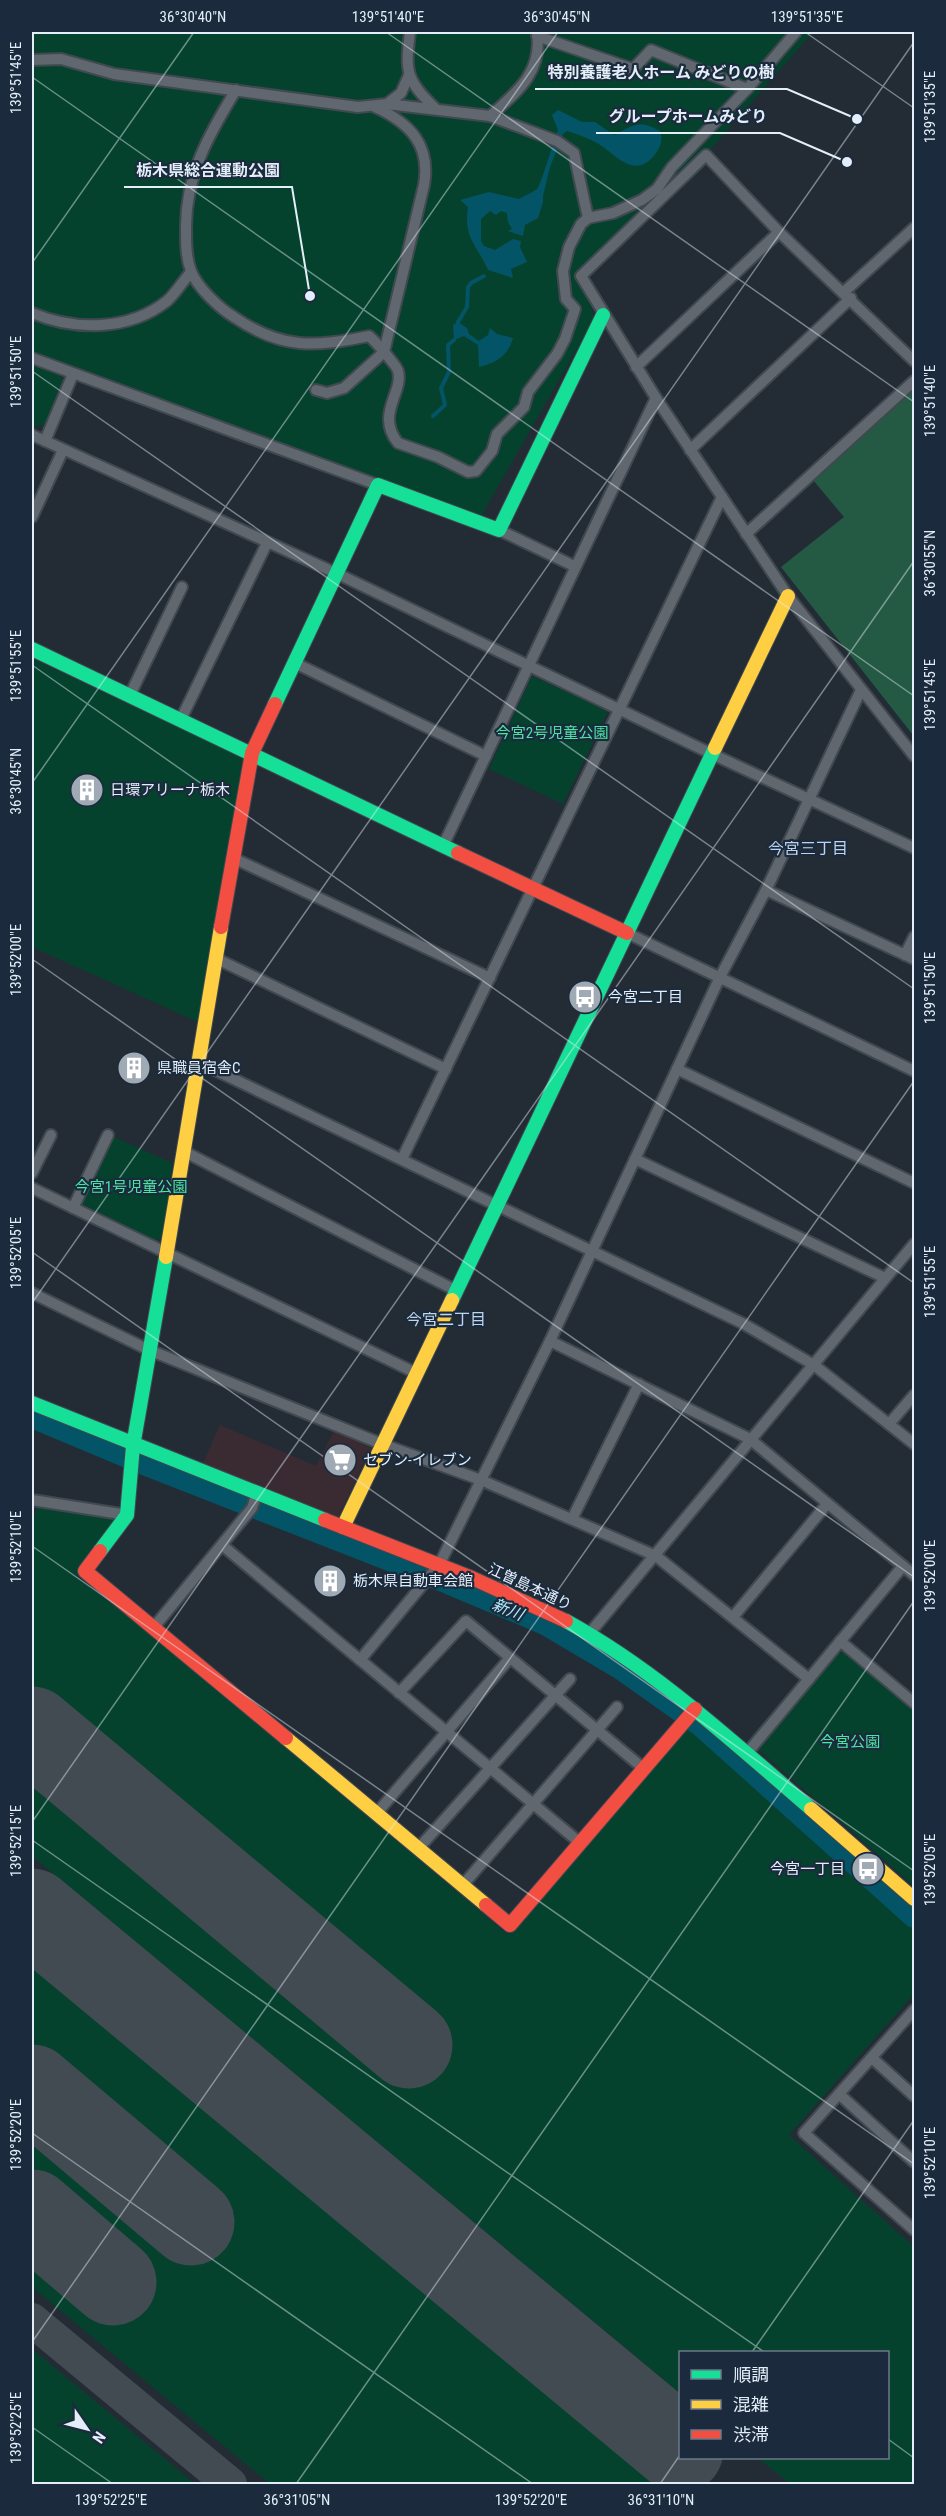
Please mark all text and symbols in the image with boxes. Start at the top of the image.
text: 36°30'40"N [160,8,226,26]
text: 139°51'40"E [352,8,424,26]
text: 36°30'45"N [524,8,590,26]
text: 139°51'35"E [771,8,843,26]
text: 139°51'45"E [7,42,25,114]
callout: 特別養護老人ホーム みどりの樹 [535,55,787,89]
text: 特別養護老人ホーム みどりの樹 [547,63,775,82]
text: 139°51'35"E [921,71,939,143]
callout: グループホームみどり [596,99,780,133]
text: グループホームみどり [609,107,767,126]
callout: 栃木県総合運動公園 [124,153,292,187]
text: 栃木県総合運動公園 [136,161,280,180]
text: 139°51'50"E [7,336,25,408]
text: 139°51'40"E [921,365,939,437]
text: 36°30'55"N [921,530,939,596]
text: 139°51'55"E [7,630,25,702]
text: 139°51'45"E [921,659,939,731]
park label: 今宮2号児童公園 [496,724,608,742]
text: 36°30'45"N [7,748,25,814]
building icon: 日環アリーナ栃木 [69,772,105,808]
place label: 日環アリーナ栃木 [110,781,230,799]
district label: 今宮三丁目 [768,839,848,858]
text: 139°52'00"E [7,924,25,996]
text: 139°51'50"E [921,952,939,1024]
bus stop icon: 今宮二丁目 [567,979,603,1015]
place label: 今宮二丁目 [608,988,683,1006]
building icon: 県職員宿舎C [116,1050,152,1086]
place label: 県職員宿舎C [157,1059,241,1077]
park label: 今宮1号児童公園 [75,1178,187,1196]
text: 139°52'05"E [7,1217,25,1289]
text: 139°51'55"E [921,1246,939,1318]
district label: 今宮二丁目 [406,1310,486,1329]
supermarket icon: セブン-イレブン [322,1442,358,1478]
place label: セブン-イレブン [363,1451,472,1469]
text: 139°52'10"E [7,1511,25,1583]
text: 139°52'00"E [921,1540,939,1612]
street label: 江曽島本通り [485,1560,575,1614]
building icon: 栃木県自動車会館 [312,1563,348,1599]
place label: 栃木県自動車会館 [353,1572,473,1590]
water label: 新川 [489,1595,528,1625]
park label: 今宮公園 [820,1733,880,1751]
text: 139°52'15"E [7,1805,25,1877]
text: 139°52'05"E [921,1834,939,1906]
bus stop icon: 今宮一丁目 [850,1851,886,1887]
place label: 今宮一丁目 [770,1860,845,1878]
text: 139°52'20"E [7,2099,25,2171]
text: 139°52'10"E [921,2127,939,2199]
legend [679,2351,889,2459]
text: 順調 [733,2364,769,2385]
text: 139°52'25"E [7,2392,25,2464]
text: 混雑 [733,2394,769,2415]
north arrow [57,2399,117,2459]
text: 渋滞 [733,2424,769,2445]
text: N [88,2428,109,2447]
text: 139°52'25"E [75,2491,147,2509]
text: 36°31'05"N [264,2491,330,2509]
text: 139°52'20"E [495,2491,567,2509]
text: 36°31'10"N [628,2491,694,2509]

